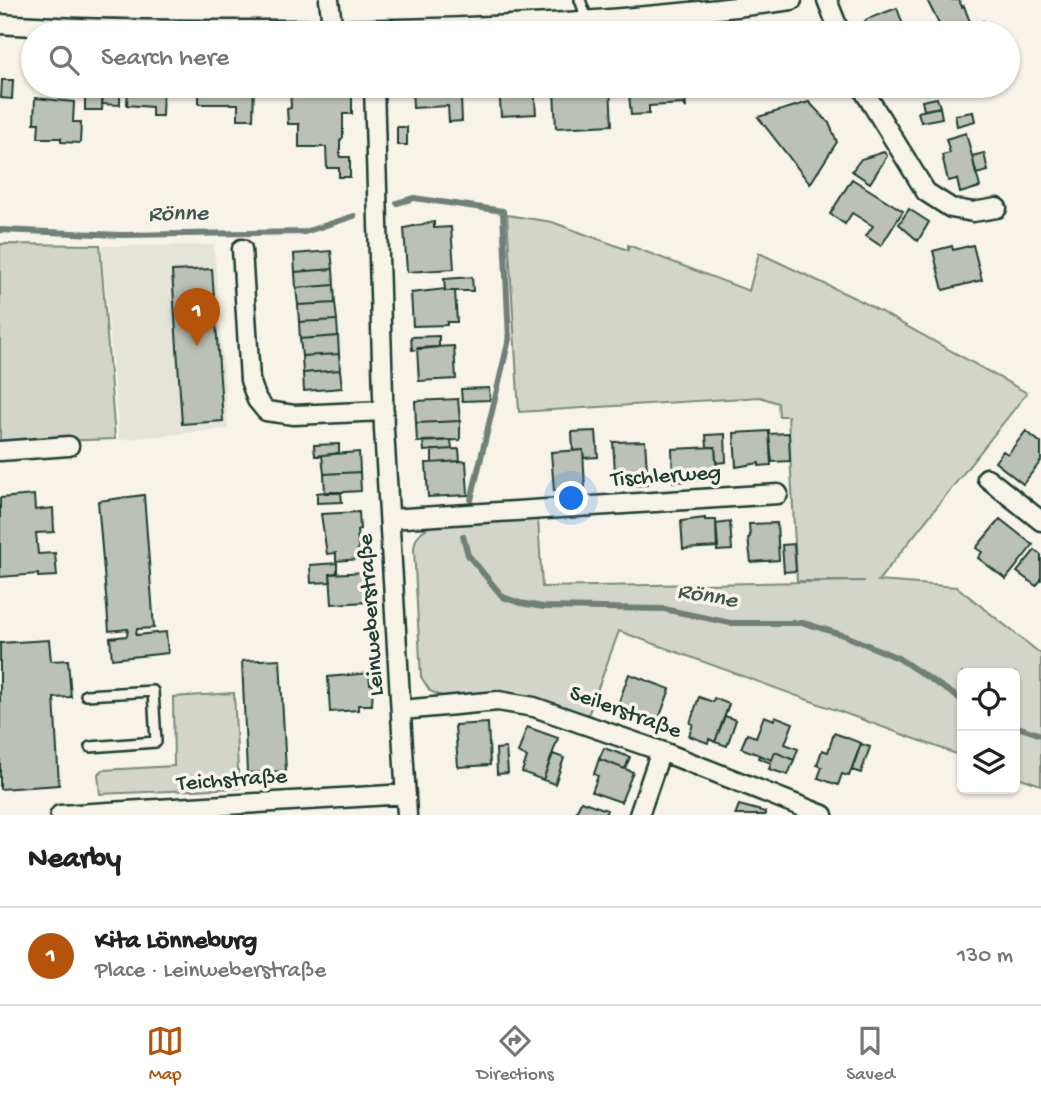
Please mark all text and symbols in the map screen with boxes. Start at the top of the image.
search box [21,21,1020,98]
icon: search [45,41,83,79]
text: Search here [101,44,229,75]
water label: Rönne [148,200,210,230]
pin: 1 [174,288,220,346]
street label: Tischlerweg [608,460,722,494]
your location [554,481,588,515]
street label: Leinweberstraße [353,532,391,697]
water label: Rönne [675,577,741,617]
map controls [957,668,1020,794]
button: locate [957,668,1020,731]
street label: Seilerstraße [565,680,686,746]
button: layers [957,731,1020,794]
street label: Teichstraße [174,764,289,798]
text: Nearby [28,843,121,878]
text: Kita Lönneburg [95,927,257,958]
text: 1 [46,943,56,970]
text: 130 m [957,943,1013,970]
text: Place · Leinweberstraße [95,958,326,985]
tab: Map [146,1022,184,1087]
tab: Directions [477,1022,554,1087]
tab: Saved [846,1022,895,1087]

